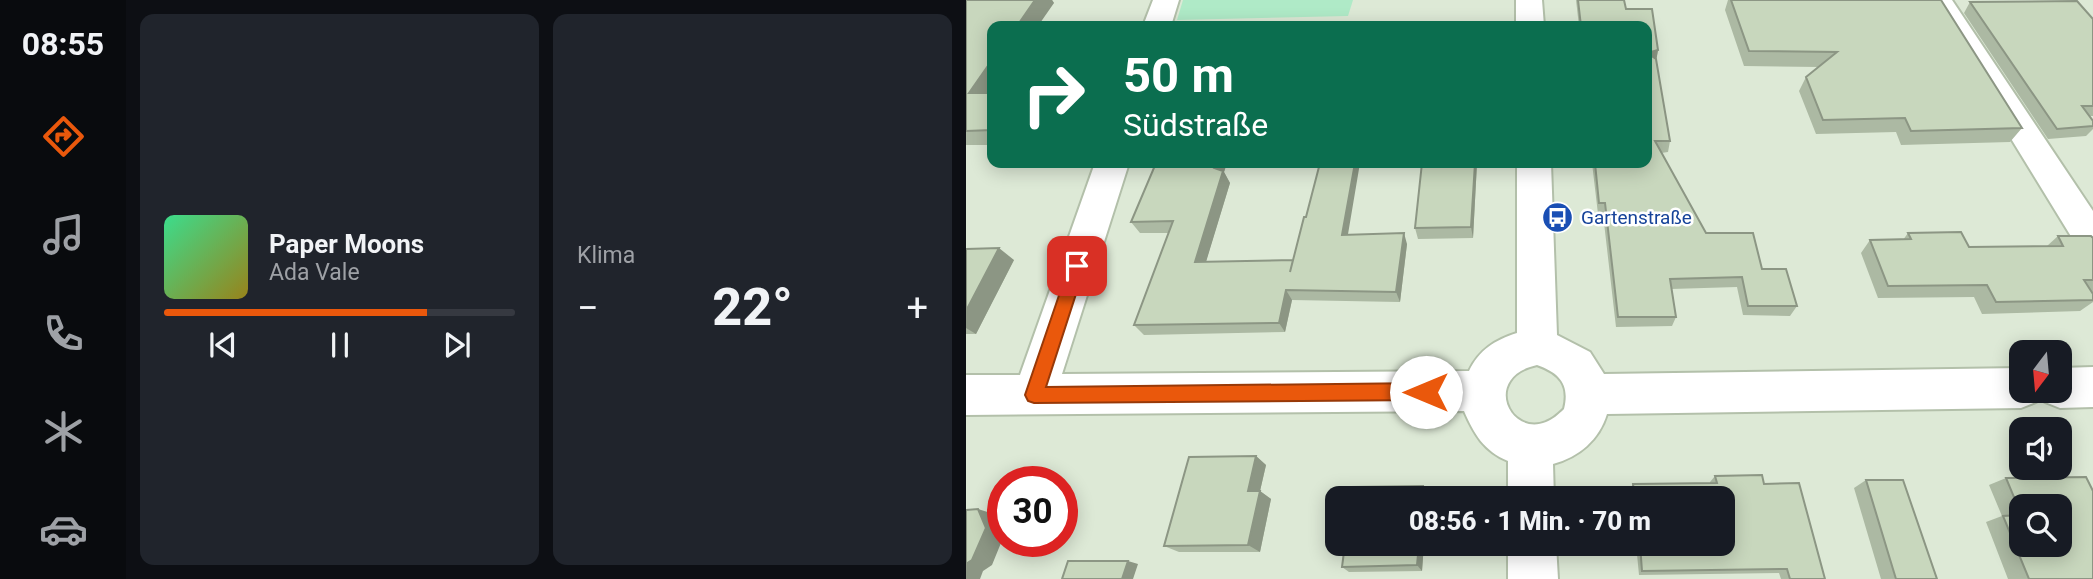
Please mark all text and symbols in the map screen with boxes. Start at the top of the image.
text: 08:55 [22,25,104,63]
text: 50 m [1123,47,1234,104]
icon: right [1008,49,1099,140]
text: Südstraße [1123,106,1268,144]
icon: directions [39,112,88,161]
bus stop icon: Gartenstraße [1541,200,1575,234]
place label: Gartenstraße [1581,206,1692,229]
icon: music [39,210,88,259]
text: Paper Moons [269,229,424,259]
pin [1047,236,1107,296]
text: Klima [577,242,635,269]
icon: arrive [1058,247,1096,285]
text: Ada Vale [269,259,360,286]
text: 22° [712,277,793,338]
text: − [577,286,599,330]
text: + [906,286,928,330]
icon: phone [39,309,88,358]
icon: previous [204,326,242,364]
icon: pause [321,326,359,364]
icon: next [438,326,476,364]
north arrow [2009,340,2072,402]
map controls [2009,340,2072,557]
position arrow [1389,355,1463,429]
icon: climate [39,407,88,456]
button: sound [2009,417,2072,480]
speed limit sign: 30 [987,466,1078,557]
button: search [2009,494,2072,557]
icon: car [39,505,88,554]
text: 08:56 · 1 Min. · 70 m [1409,506,1651,536]

